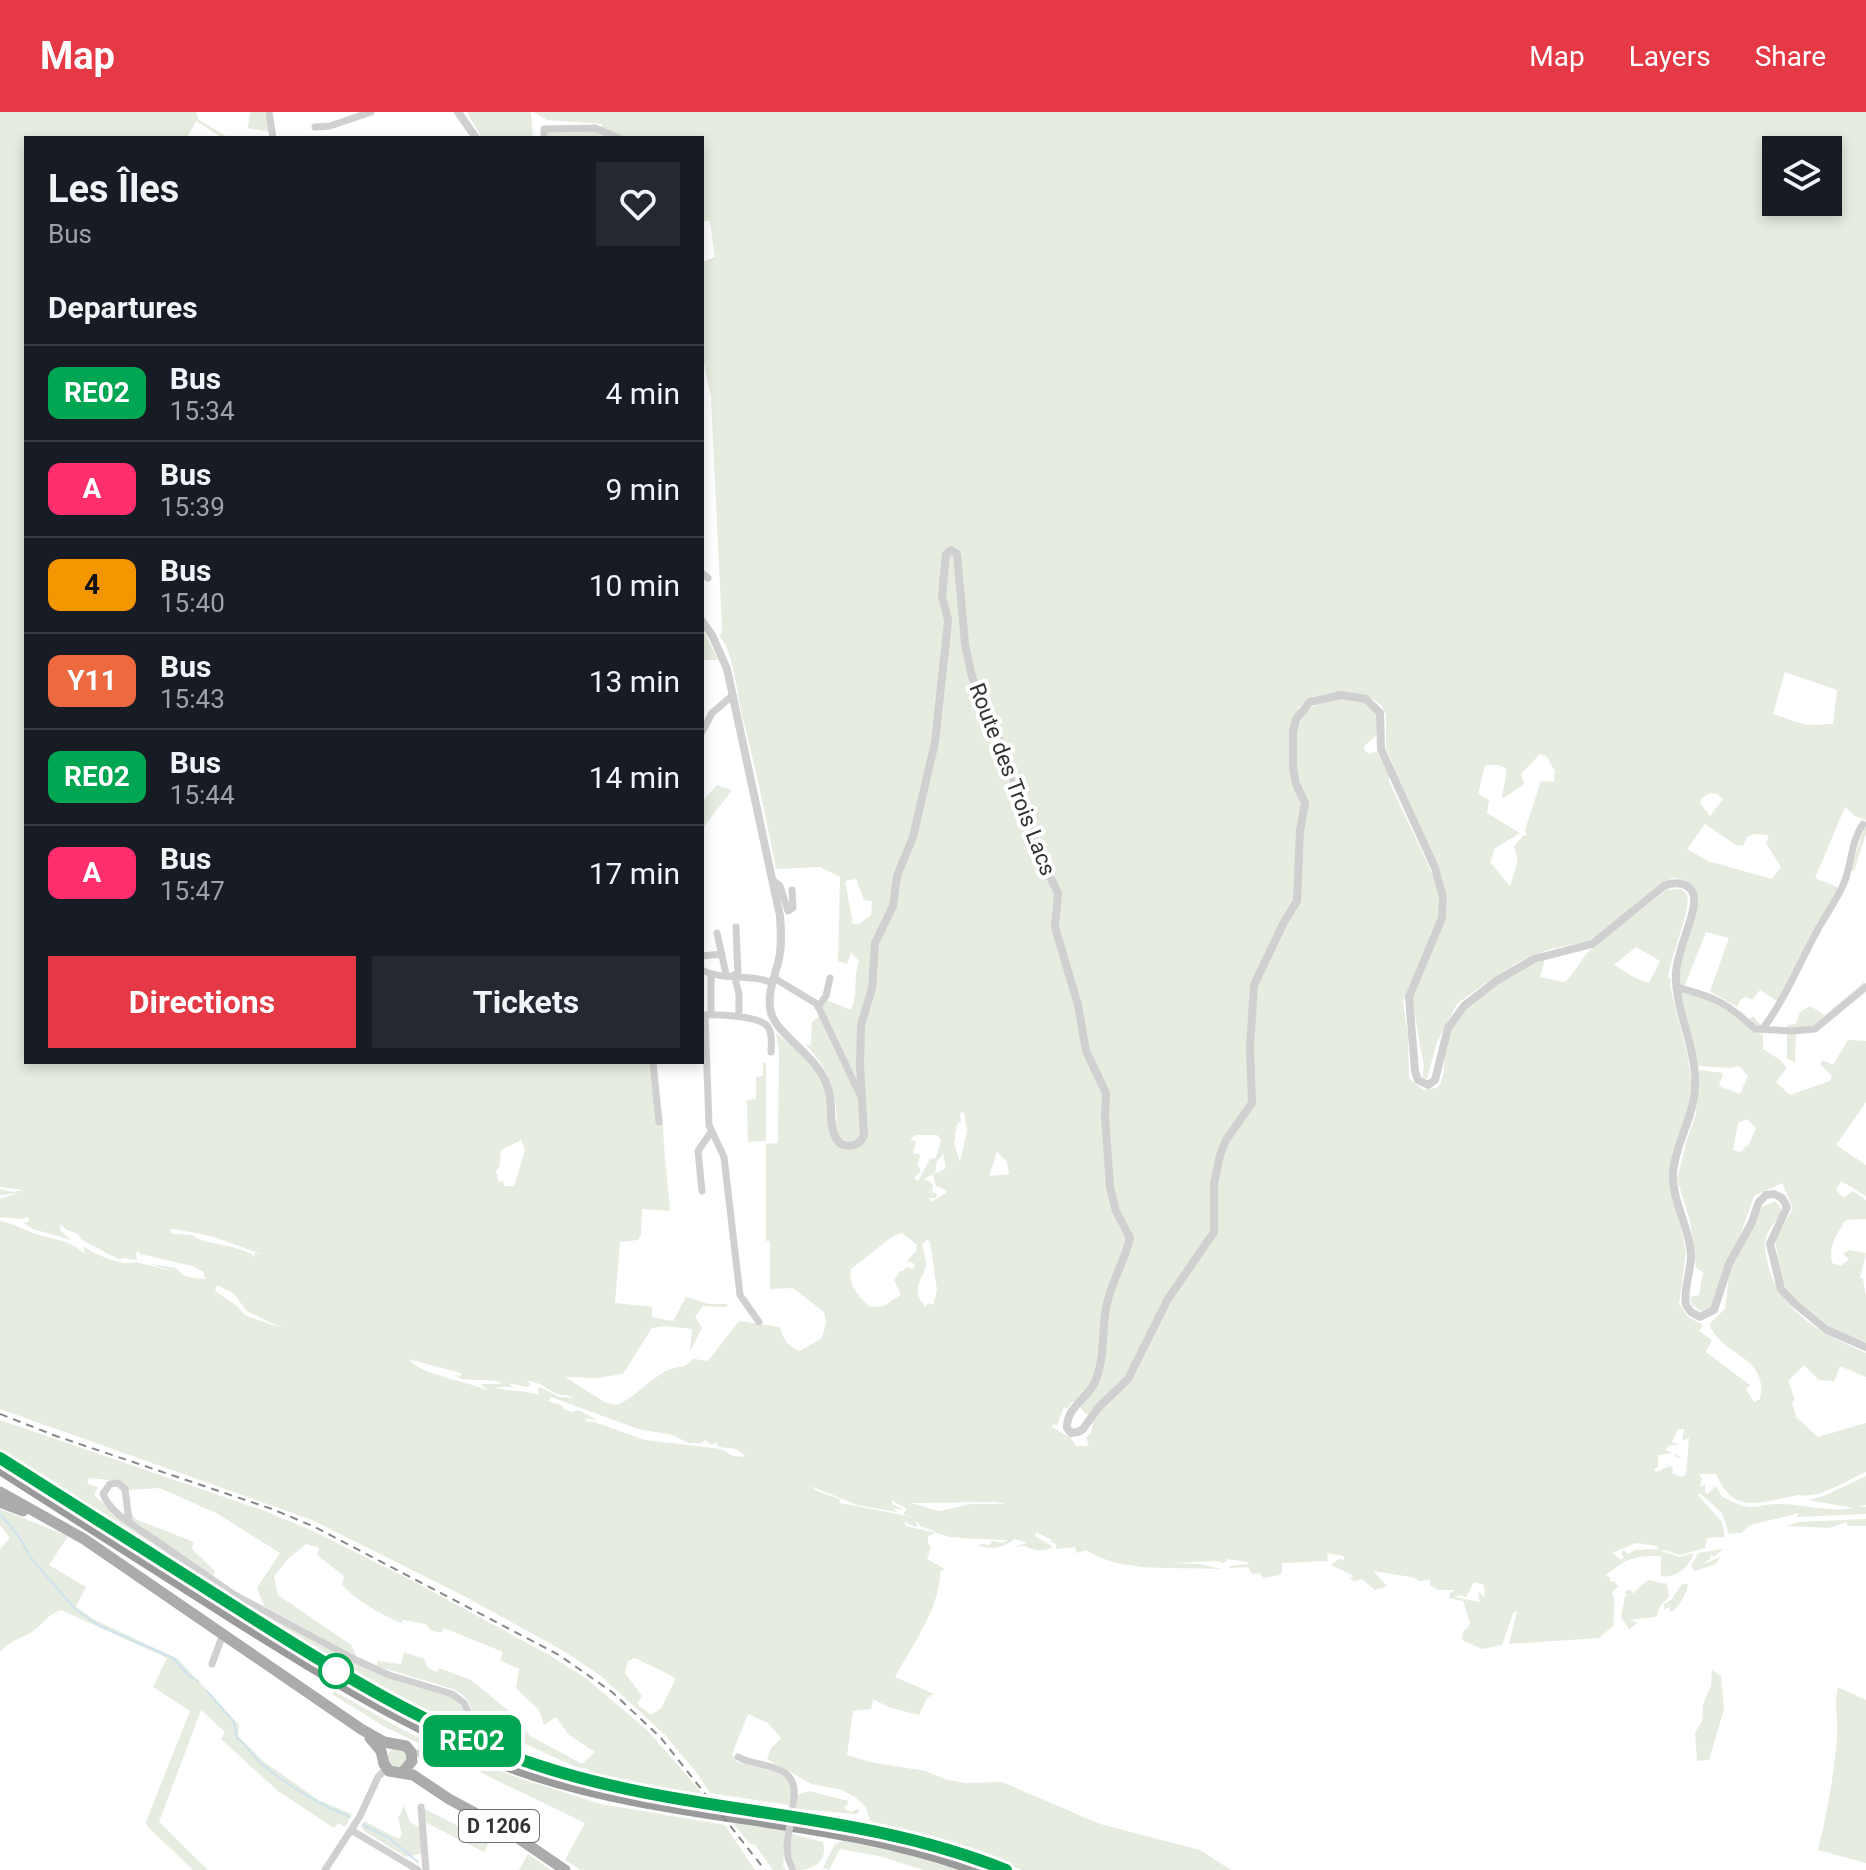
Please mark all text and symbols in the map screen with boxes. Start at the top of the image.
text: Map [40,34,115,78]
text: Map [1529,40,1585,73]
text: Layers [1629,40,1711,73]
text: Share [1755,40,1826,73]
map controls [1762,136,1842,216]
button: layers [1762,136,1842,216]
button: heart [596,162,680,246]
text: Les Îles [48,167,179,211]
text: Bus [48,219,92,249]
text: Departures [48,290,198,325]
text: Bus [170,361,221,396]
text: RE02 [64,376,130,409]
text: 4 min [606,376,680,411]
text: 15:34 [170,396,235,426]
text: Bus [160,457,211,492]
text: A [83,472,101,505]
text: 9 min [606,472,680,507]
text: 15:39 [160,492,225,522]
text: Bus [160,553,211,588]
text: 4 [84,568,100,601]
text: 10 min [589,568,680,603]
text: 15:40 [160,588,225,618]
text: Bus [160,649,211,684]
text: Y11 [67,664,117,697]
text: 13 min [589,664,680,699]
street label: Route des Trois Lacs [964,679,1061,879]
text: 15:43 [160,684,225,714]
text: Bus [170,745,221,780]
text: RE02 [64,760,130,793]
text: 14 min [589,760,680,795]
text: 15:44 [170,780,235,810]
text: Bus [160,841,211,876]
text: A [83,856,101,889]
text: 17 min [589,856,680,891]
text: 15:47 [160,876,225,906]
button: Directions [48,956,356,1048]
button: Tickets [372,956,680,1048]
unlabelled marker [319,1654,353,1688]
line badge: RE02 [416,1715,528,1767]
text: RE02 [439,1724,505,1757]
road number: D 1206 [459,1810,539,1842]

